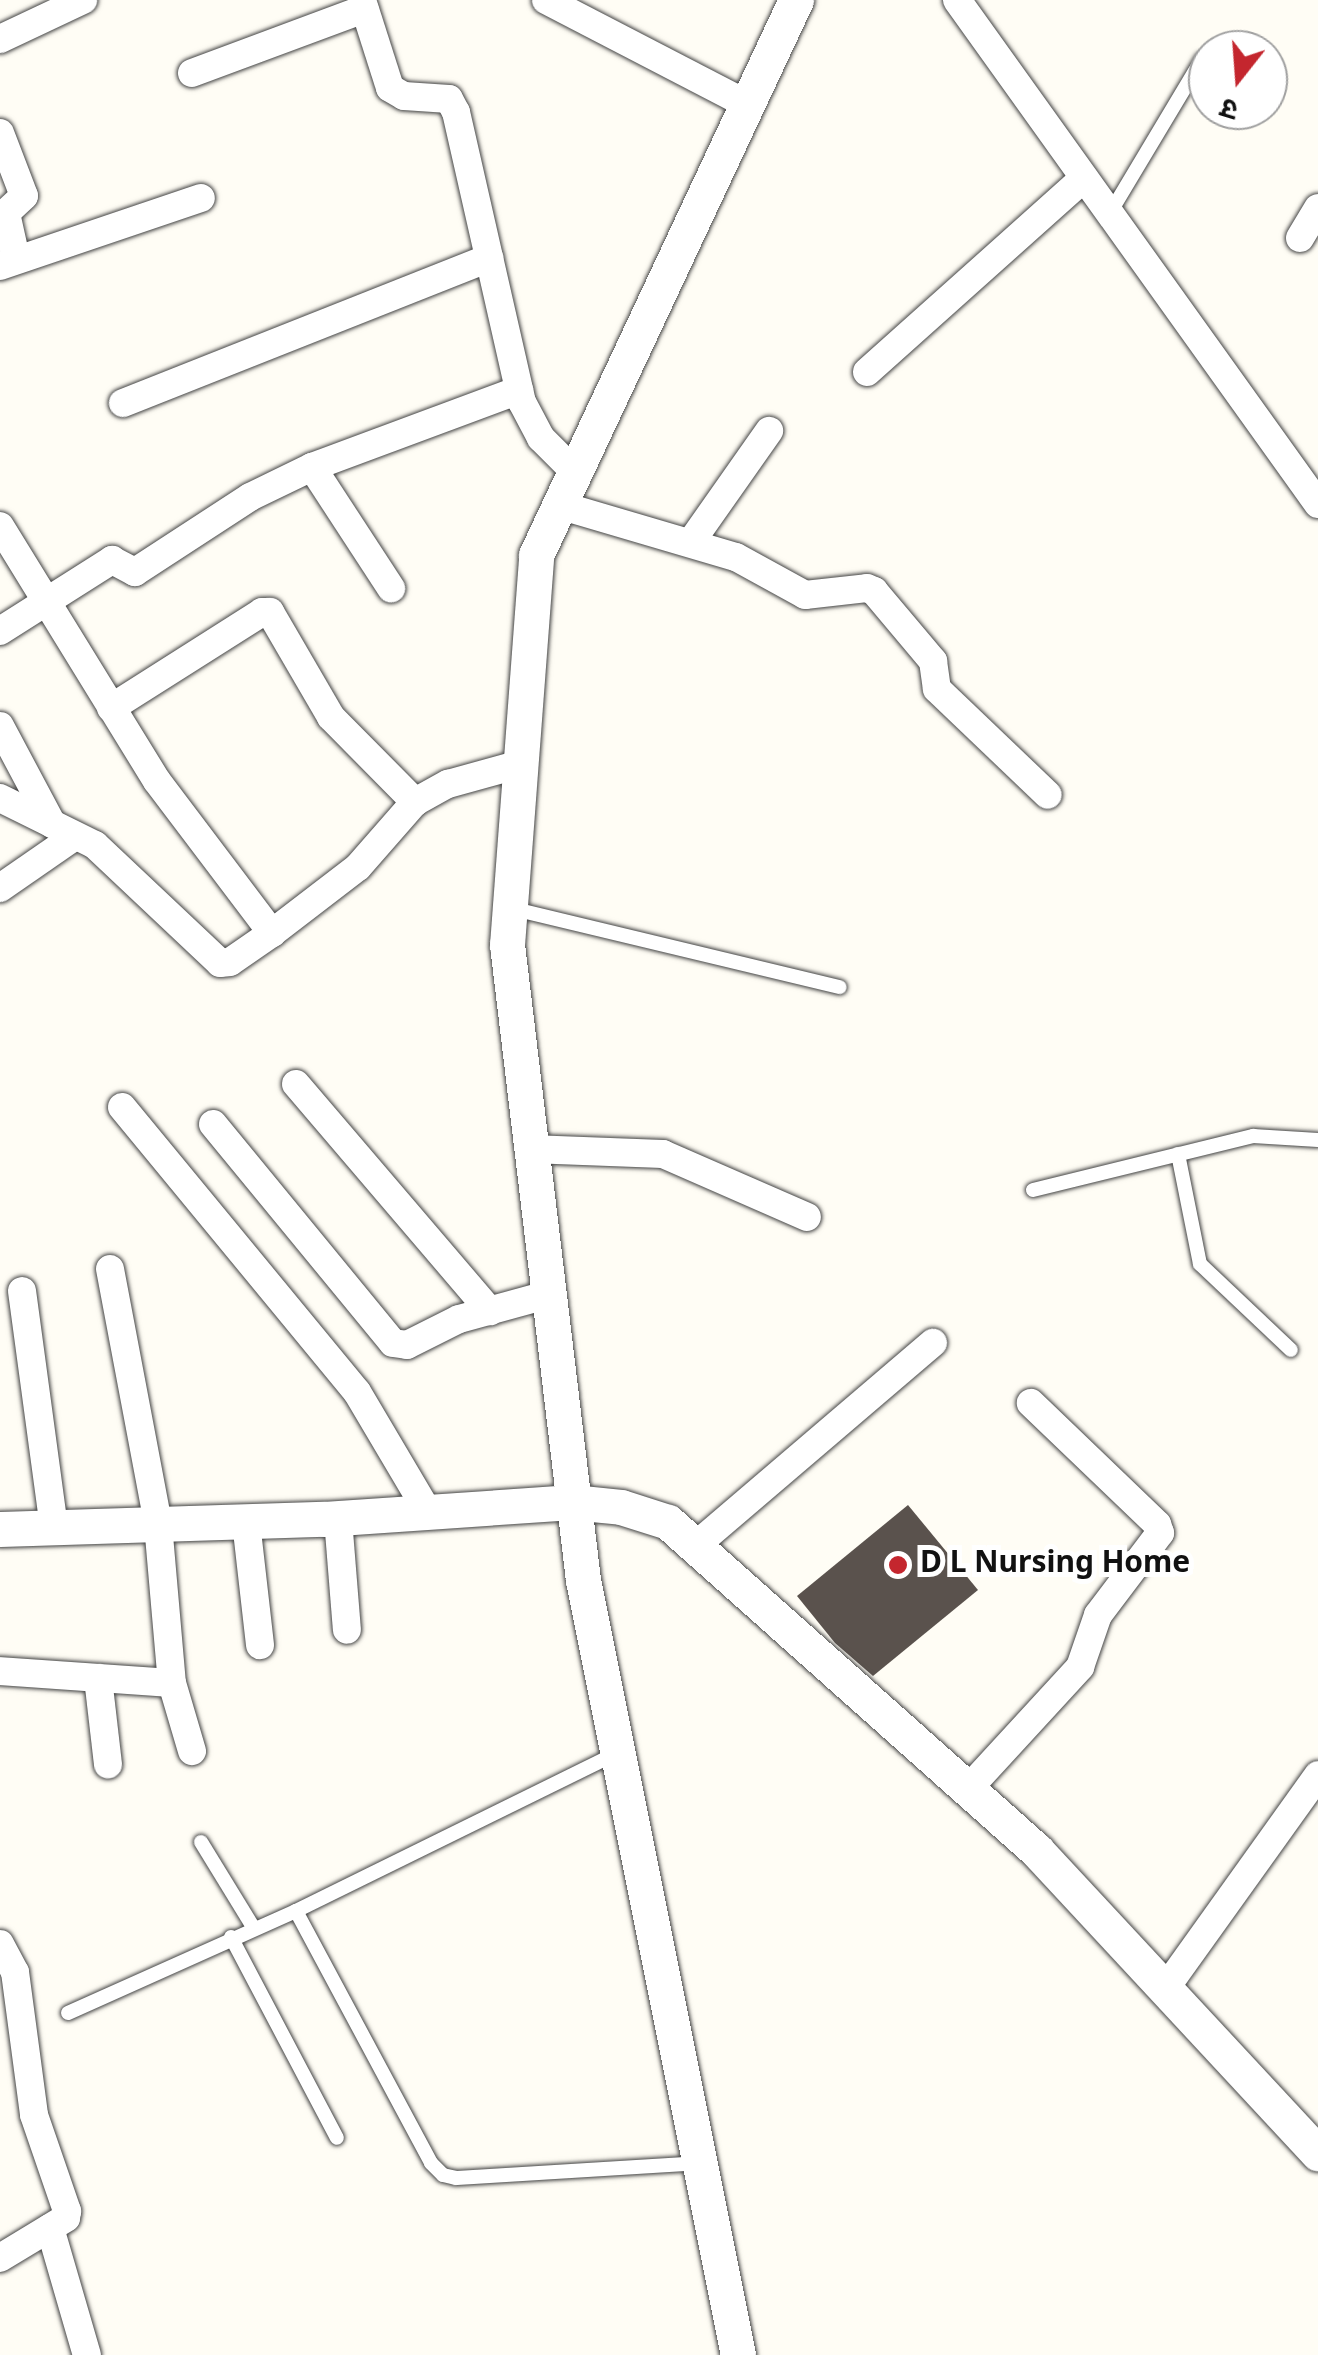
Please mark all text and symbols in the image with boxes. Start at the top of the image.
north arrow [1188,30,1288,130]
text: उ [1217,87,1243,126]
place label: D L Nursing Home [920,1547,1190,1583]
marker: D L Nursing Home [885,1552,911,1578]

